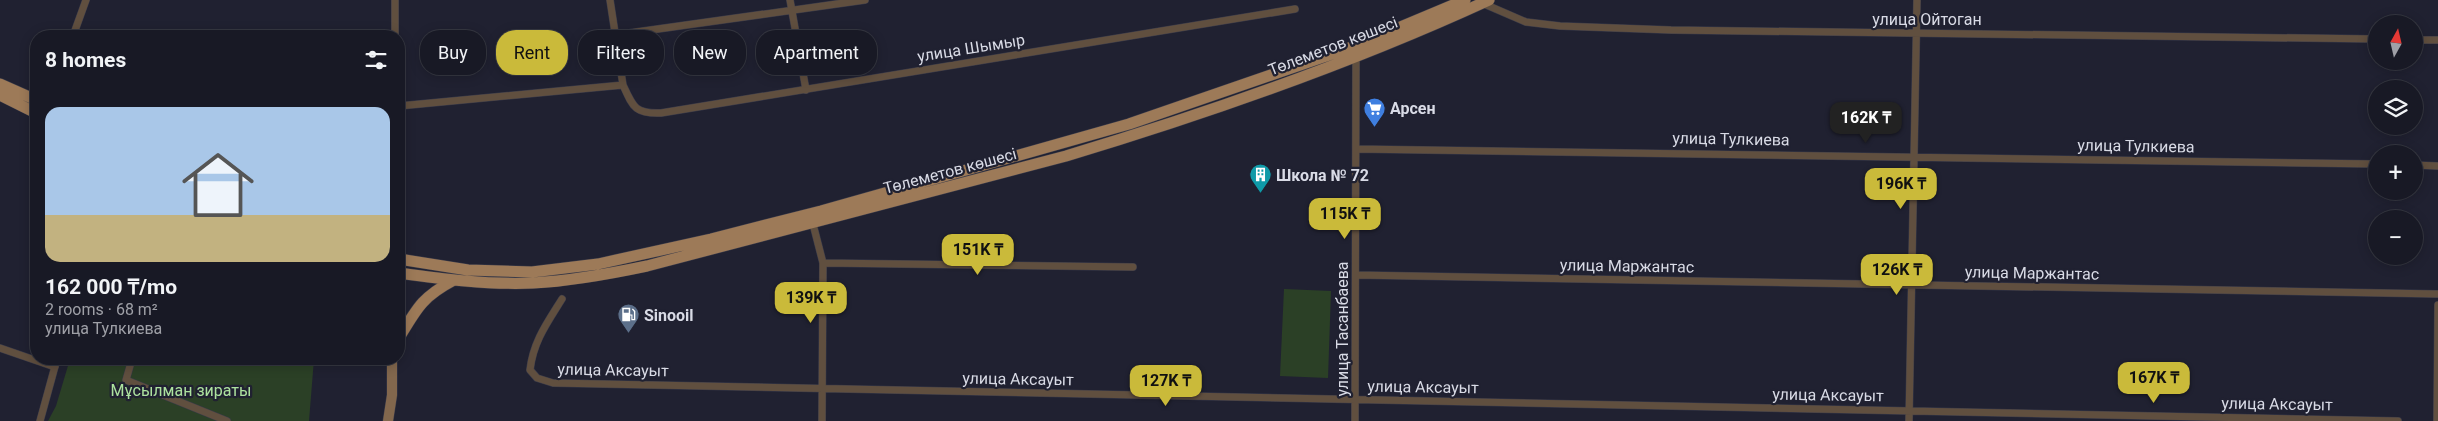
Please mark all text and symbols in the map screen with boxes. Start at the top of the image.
street label: улица Ойтоган [1872,10,1982,29]
street label: Төлеметов көшесі [1266,13,1400,79]
north arrow [2368,15,2422,70]
map controls [2368,15,2423,265]
chip: Buy [420,30,486,75]
chip: Rent [496,30,568,75]
chip: Filters [578,30,664,75]
chip: New [674,30,746,75]
chip: Apartment [756,30,877,75]
street label: улица Шымыр [916,30,1026,66]
icon: filters [362,46,390,74]
text: 8 homes [45,48,126,72]
button: layers [2368,80,2423,135]
supermarket icon: Арсен [1362,96,1386,127]
place label: Арсен [1390,99,1436,118]
pin: 162K ₸ [1825,102,1907,144]
text: 162K ₸ [1841,108,1891,127]
street label: улица Тулкиева [1672,128,1790,150]
street label: улица Тулкиева [2077,135,2195,157]
icon: home [173,140,263,230]
street label: Төлеметов көшесі [881,144,1019,198]
button: + [2368,145,2423,200]
building icon: Школа № 72 [1248,163,1272,194]
place label: Школа № 72 [1276,166,1369,185]
pin: 196K ₸ [1860,168,1942,210]
text: 196K ₸ [1876,174,1926,193]
pin: 115K ₸ [1304,198,1386,240]
text: 115K ₸ [1320,204,1370,223]
button: − [2368,210,2423,265]
pin: 151K ₸ [937,234,1019,276]
text: 151K ₸ [953,240,1003,259]
pin: 126K ₸ [1856,254,1938,296]
street label: улица Маржантас [1560,255,1694,277]
text: 126K ₸ [1872,260,1922,279]
street label: улица Тасанбаева [1333,261,1352,397]
street label: улица Маржантас [1965,262,2099,284]
text: 162 000 ₸/mo [45,275,177,299]
pin: 139K ₸ [770,282,852,324]
text: 139K ₸ [786,288,836,307]
text: 2 rooms · 68 m² [45,300,158,319]
fuel station icon: Sinooil [616,303,640,334]
place label: Sinooil [644,306,694,325]
text: улица Тулкиева [45,319,162,338]
street label: улица Аксауыт [557,360,669,380]
pin: 167K ₸ [2113,362,2195,404]
pin: 127K ₸ [1125,364,1207,407]
text: 167K ₸ [2129,368,2179,387]
street label: улица Аксауыт [962,369,1074,389]
text: 127K ₸ [1141,371,1191,390]
street label: улица Аксауыт [1367,377,1479,397]
park label: Мұсылман зираты [111,381,251,400]
street label: улица Аксауыт [1772,385,1884,405]
street label: улица Аксауыт [2221,394,2333,414]

